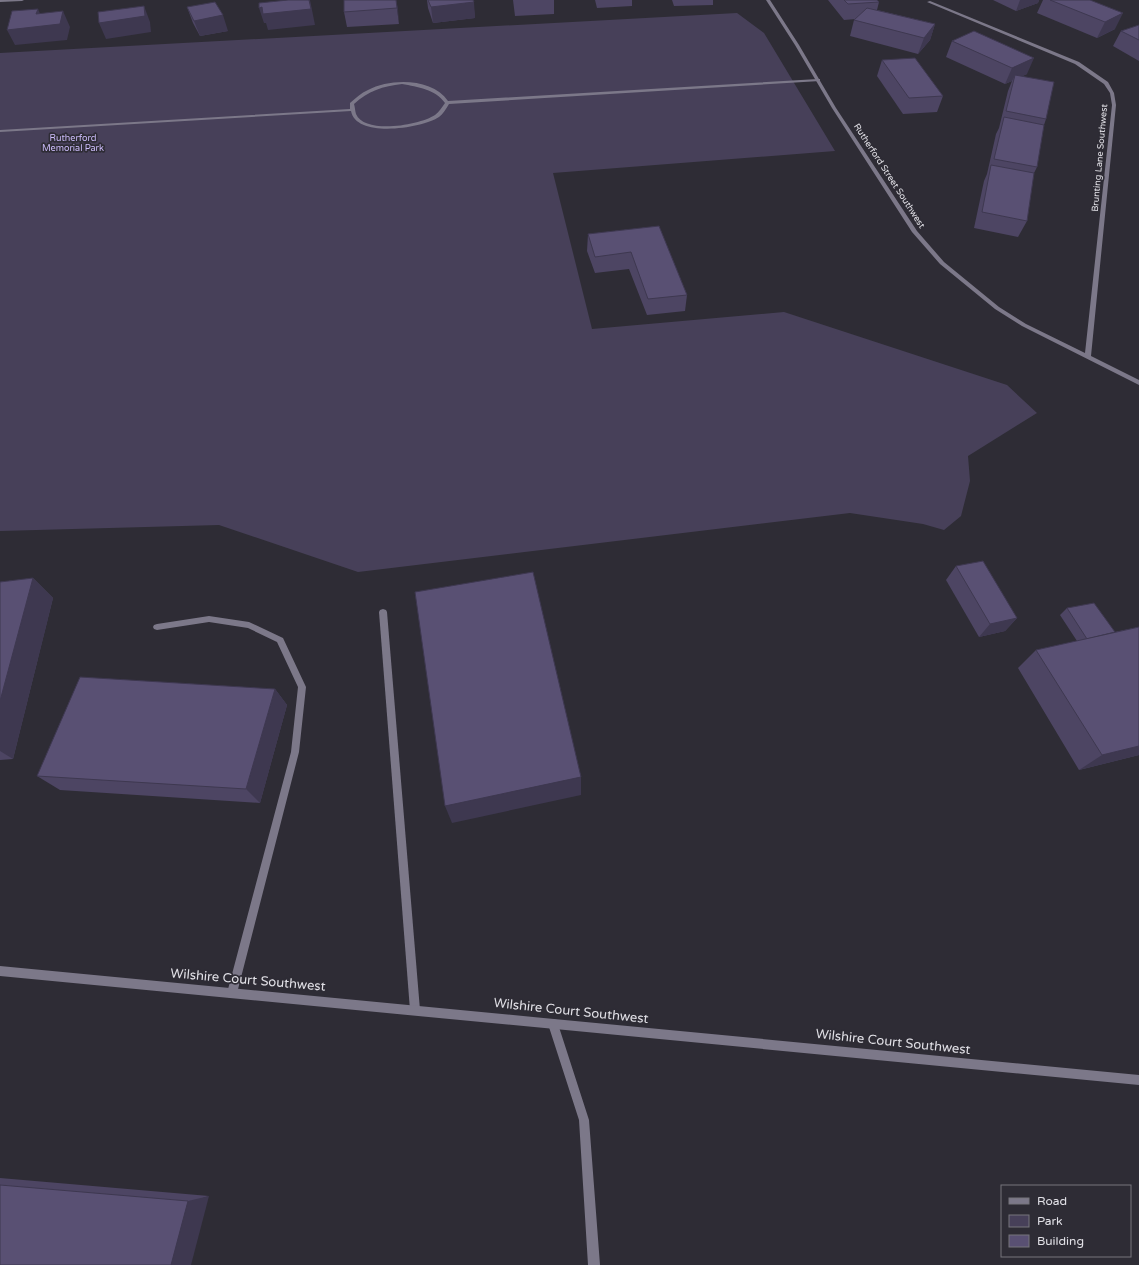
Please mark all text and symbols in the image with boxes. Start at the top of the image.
street label: Brunting Lane Southwest [1090,103,1110,212]
street label: Rutherford Street Southwest [851,122,927,231]
park label: Rutherford Memorial Park [42,133,104,154]
street label: Wilshire Court Southwest [170,965,326,995]
street label: Wilshire Court Southwest [493,995,649,1027]
street label: Wilshire Court Southwest [815,1026,971,1058]
legend [1001,1185,1131,1257]
text: Road [1037,1194,1067,1208]
text: Park [1037,1214,1063,1228]
text: Building [1037,1234,1084,1248]

